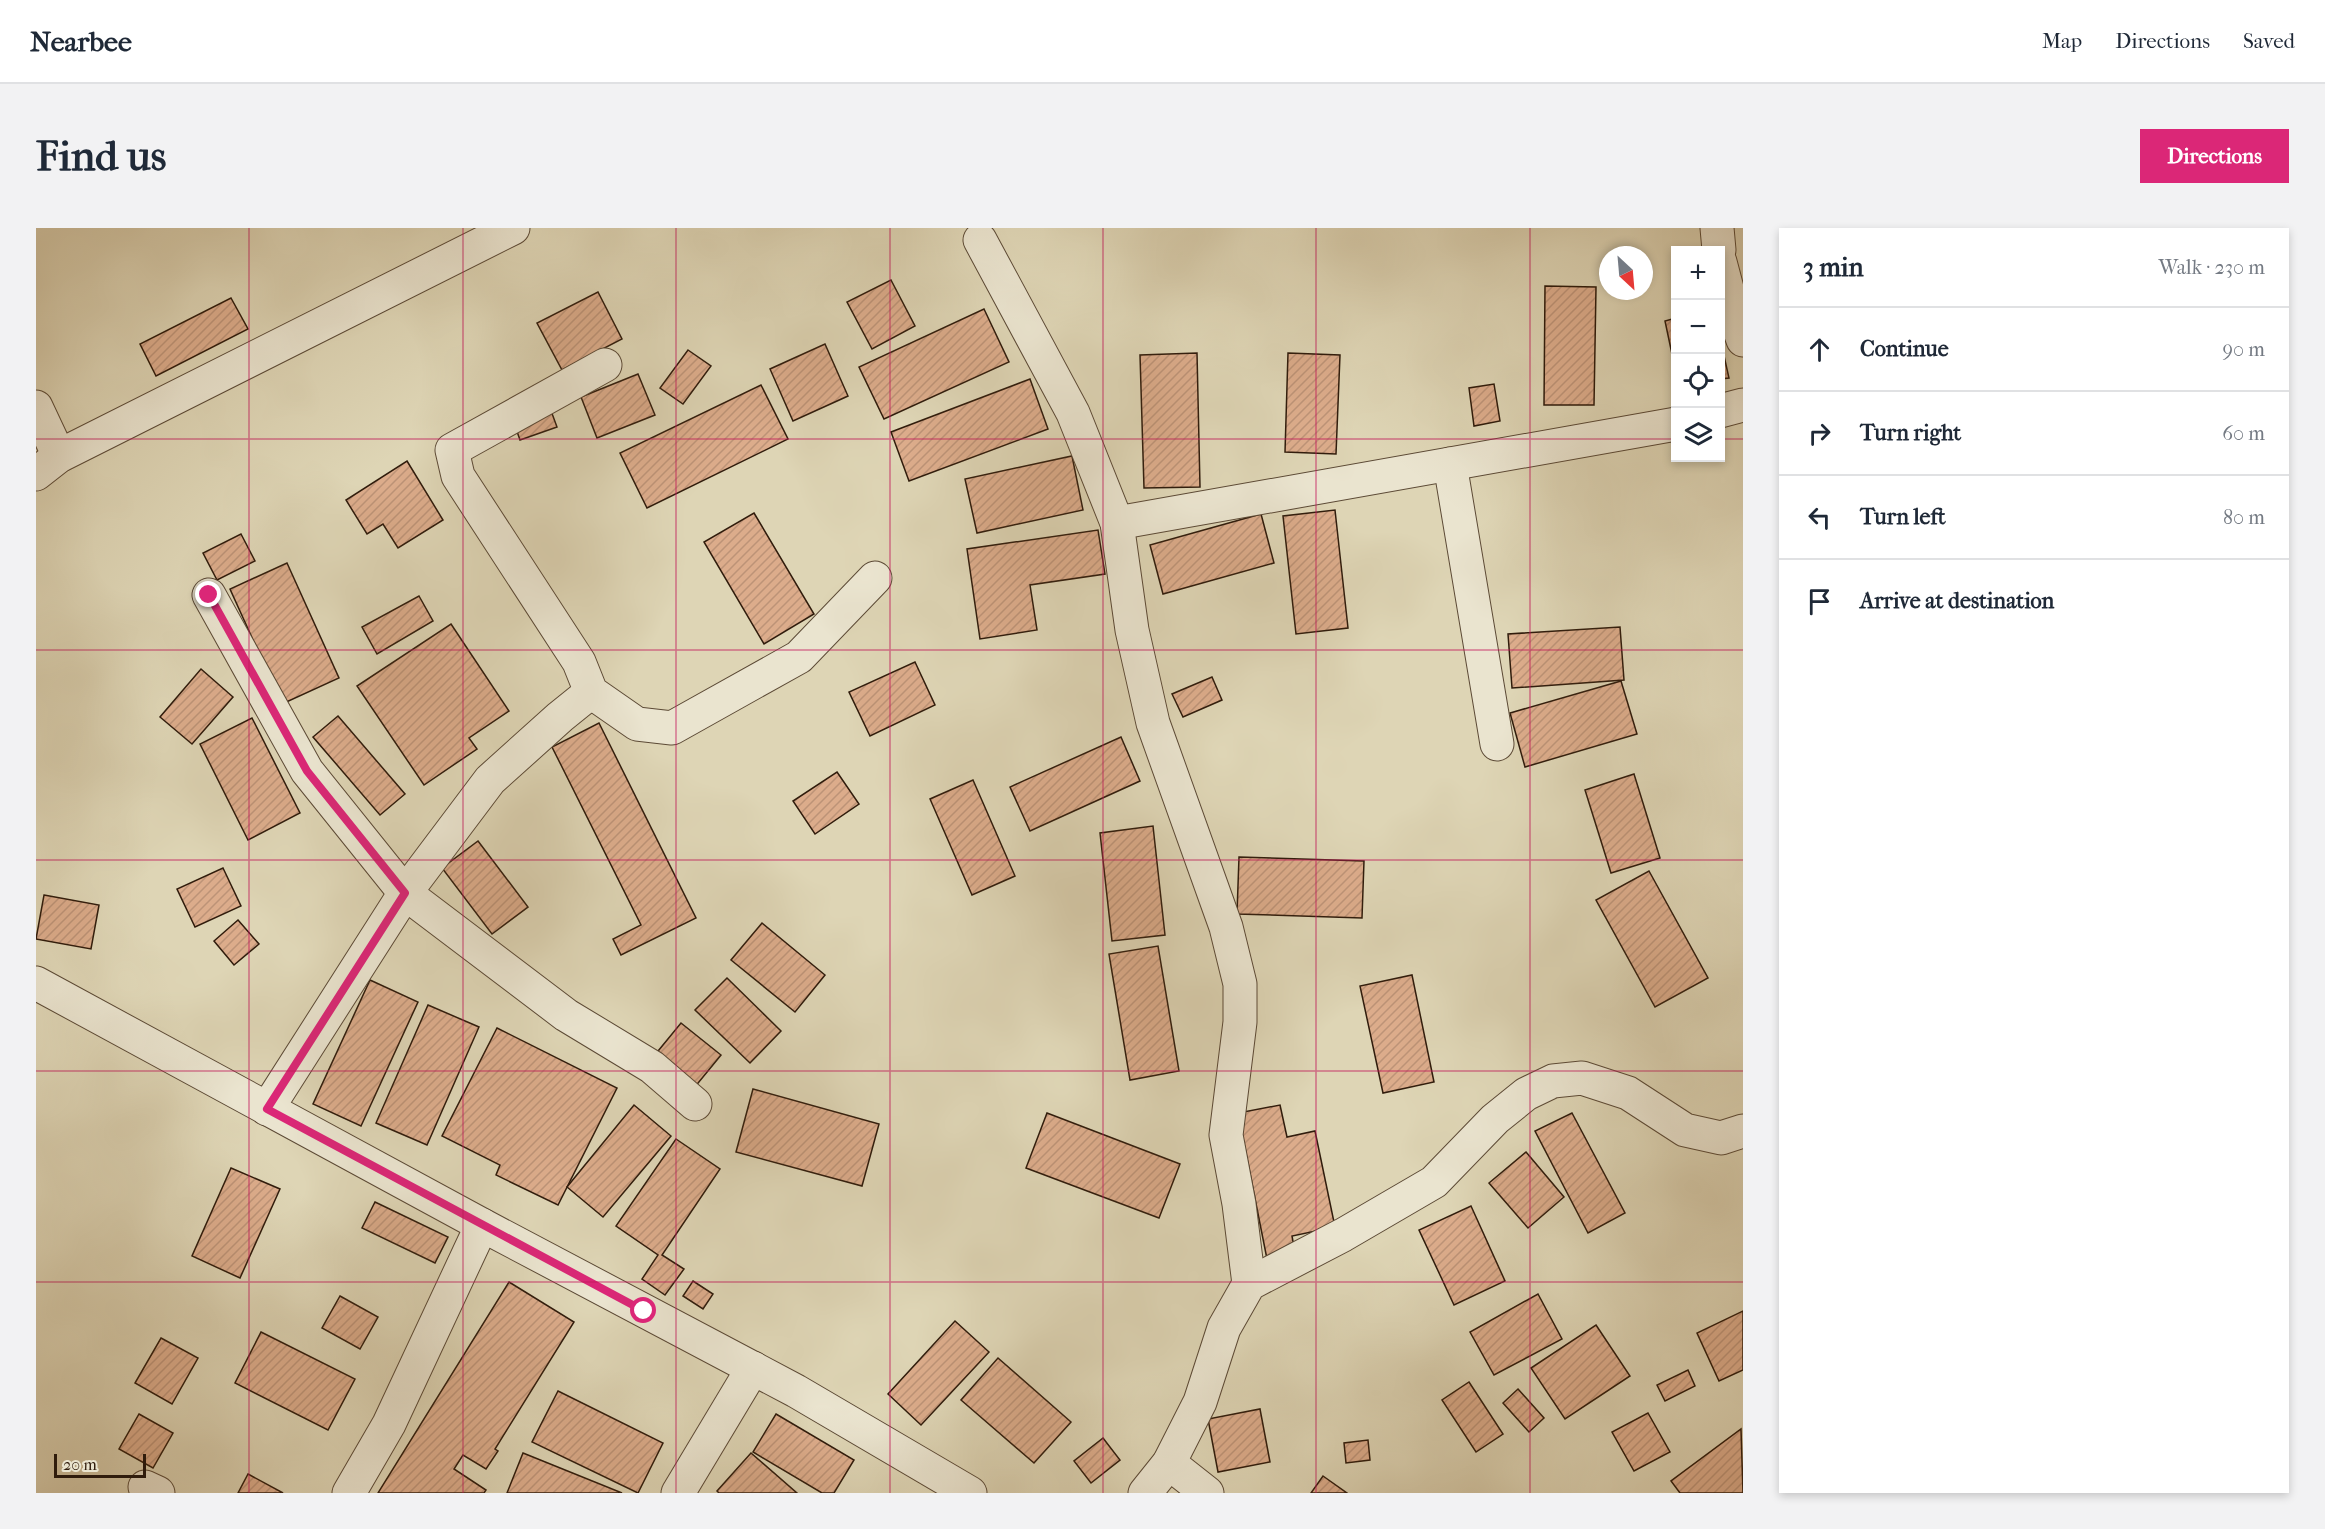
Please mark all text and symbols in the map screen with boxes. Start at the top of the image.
text: Nearbee [30,25,132,58]
text: Map [2042,29,2082,53]
text: Directions [2115,29,2210,53]
text: Saved [2243,29,2295,53]
button: Directions [2140,129,2289,183]
text: Find us [36,132,166,181]
north arrow [1599,246,1653,300]
map controls [1671,246,1725,462]
button: + [1671,246,1725,300]
text: 3 min [1803,252,1864,283]
text: Walk · 230 m [2159,256,2265,279]
button: − [1671,300,1725,354]
icon: ahead [1803,333,1836,366]
text: Continue [1860,336,1949,362]
text: 90 m [2223,338,2265,361]
button: locate [1671,354,1725,408]
button: layers [1671,408,1725,462]
icon: right [1803,417,1836,450]
text: Turn right [1860,420,1961,446]
text: 60 m [2222,422,2265,445]
icon: left [1803,501,1836,534]
text: Turn left [1860,504,1946,530]
text: 80 m [2223,506,2265,529]
route end [195,581,221,607]
icon: arrive [1803,585,1836,618]
text: Arrive at destination [1860,588,2054,614]
route start [630,1297,656,1323]
scale bar [54,1451,146,1478]
text: 20 m [63,1455,97,1474]

